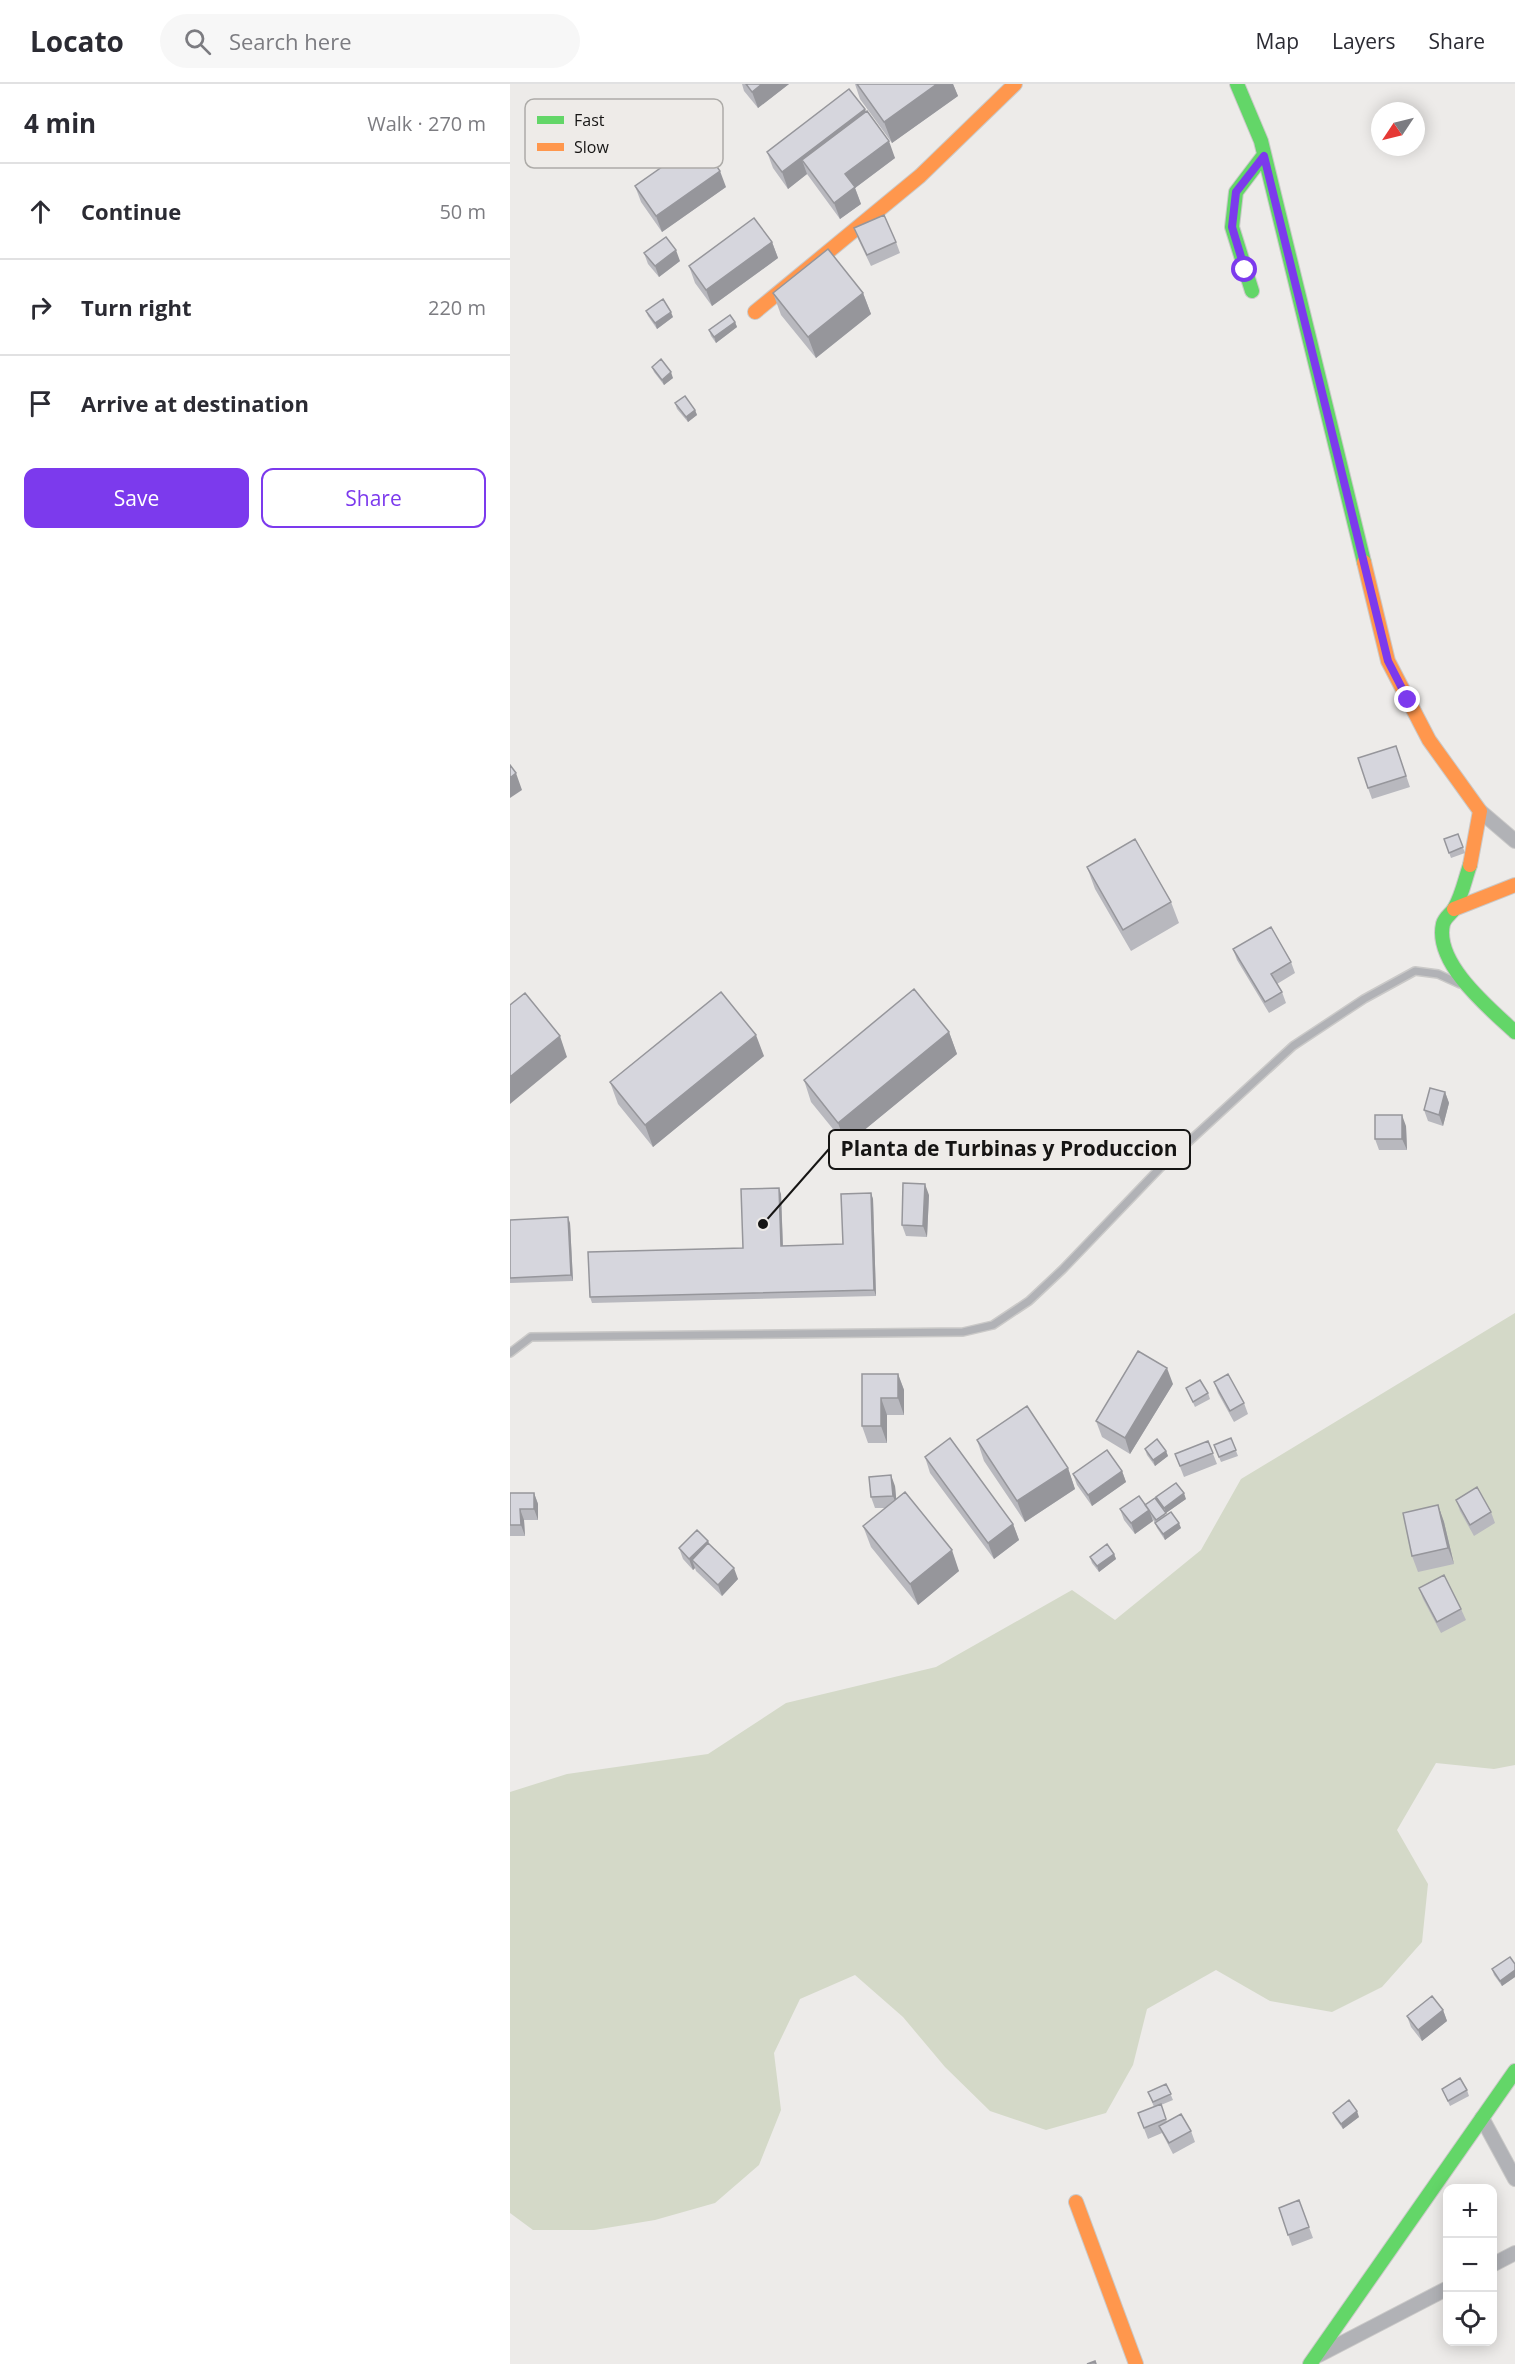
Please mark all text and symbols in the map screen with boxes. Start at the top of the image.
search box [160,14,580,68]
text: Locato [30,22,124,60]
icon: search [181,25,214,58]
text: Search here [229,26,352,56]
text: Map [1256,27,1299,55]
text: Layers [1332,27,1396,55]
text: Share [1429,27,1485,55]
legend [525,99,723,168]
north arrow [1371,102,1425,156]
text: 4 min [24,105,96,141]
text: Fast [574,109,605,131]
text: Walk · 270 m [367,110,486,137]
text: Slow [574,136,609,158]
icon: ahead [24,195,57,228]
text: Continue [81,196,181,226]
text: 50 m [439,198,486,225]
route start [1231,256,1257,282]
icon: right [24,291,57,324]
text: Turn right [81,292,192,322]
text: 220 m [428,294,486,321]
icon: arrive [24,387,57,420]
text: Arrive at destination [81,388,309,418]
button: Save [24,468,249,528]
button: Share [261,468,486,528]
route end [1394,686,1420,712]
callout: Planta de Turbinas y Produccion [829,1130,1190,1169]
text: Planta de Turbinas y Produccion [840,1134,1178,1162]
map controls [1443,2184,1497,2346]
button: + [1443,2184,1497,2238]
button: − [1443,2238,1497,2292]
button: locate [1443,2292,1497,2346]

